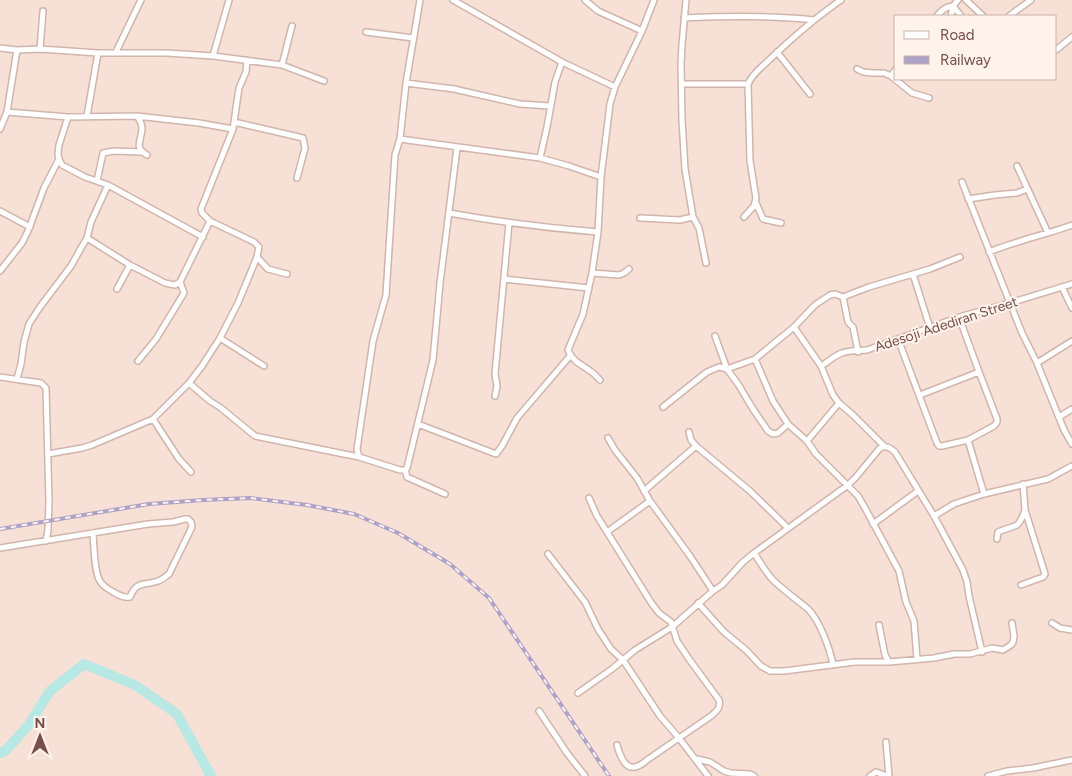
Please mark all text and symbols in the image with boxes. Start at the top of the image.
legend [894,15,1057,80]
text: Road [940,26,975,44]
text: Railway [940,51,991,69]
street label: Adesoji Adediran Street [872,293,1020,356]
north arrow [15,711,65,761]
text: N [35,715,45,732]

